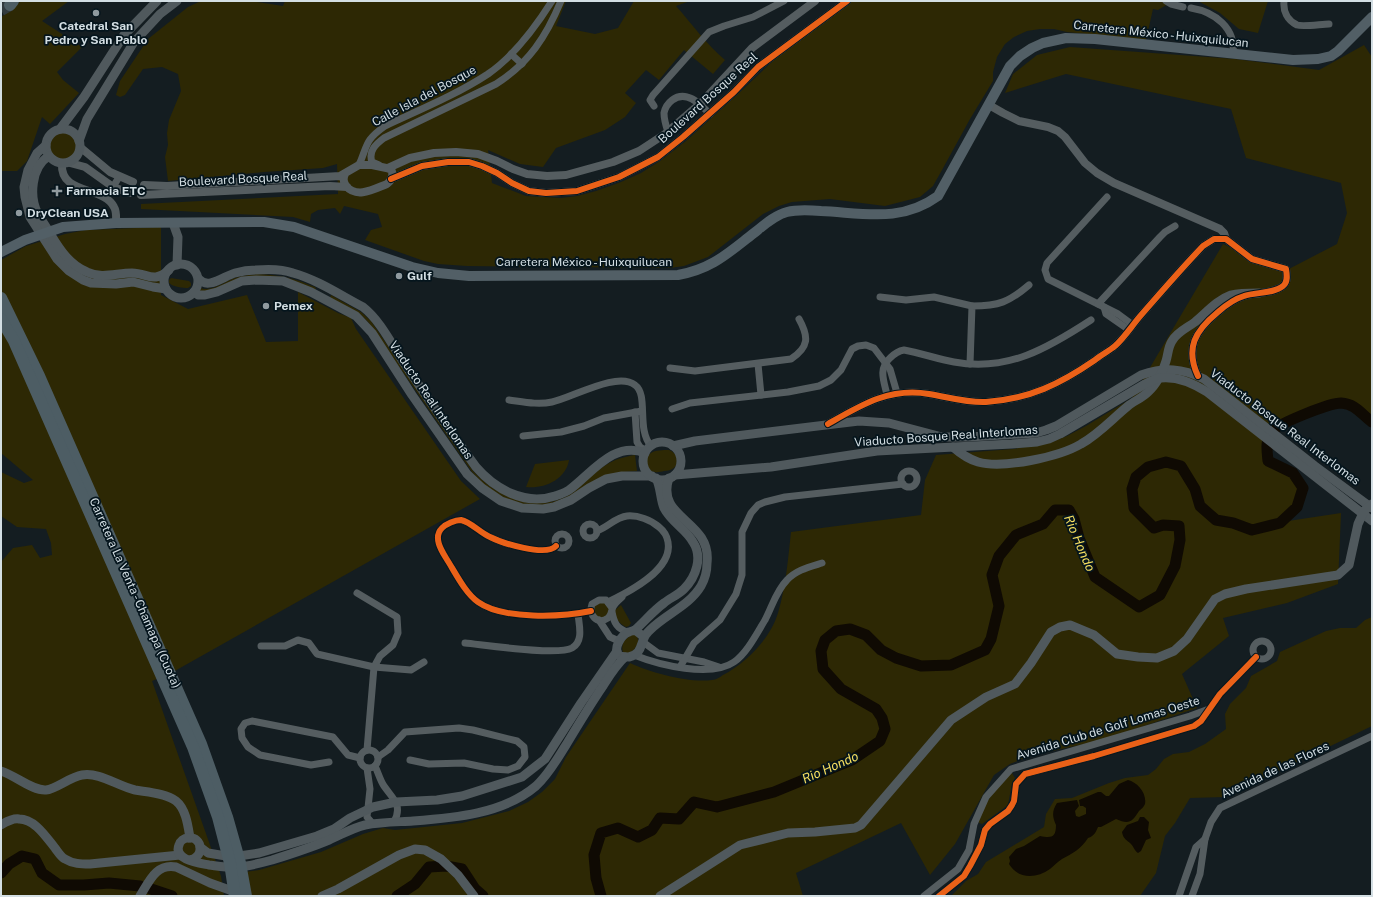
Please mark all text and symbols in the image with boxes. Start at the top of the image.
marker: Catedral San Pedro y San Pablo [91,8,101,18]
street label: Carretera México - Huixquilucan [1073,18,1249,50]
place label: Catedral San Pedro y San Pablo [45,19,148,47]
street label: Boulevard Bosque Real [655,50,761,146]
street label: Calle Isla del Bosque [369,62,479,129]
street label: Boulevard Bosque Real [178,169,308,189]
place label: Farmacia ETC [66,184,146,198]
marker: Farmacia ETC [51,185,63,197]
place label: DryClean USA [27,206,109,220]
marker: DryClean USA [14,208,24,218]
street label: Carretera México - Huixquilucan [496,255,672,269]
place label: Gulf [407,269,432,283]
marker: Gulf [394,271,404,281]
place label: Pemex [274,299,313,313]
marker: Pemex [261,301,271,311]
street label: Viaducto Real Interlomas [386,338,476,462]
street label: Viaducto Bosque Real Interlomas [1207,366,1363,488]
street label: Viaducto Bosque Real Interlomas [854,423,1038,449]
street label: Carretera La Venta - Chamapa (Cuota) [87,496,183,690]
water label: Rio Hondo [1061,513,1098,574]
street label: Avenida Club de Golf Lomas Oeste [1015,693,1202,763]
street label: Avenida de las Flores [1219,739,1331,801]
water label: Rio Hondo [800,748,861,787]

